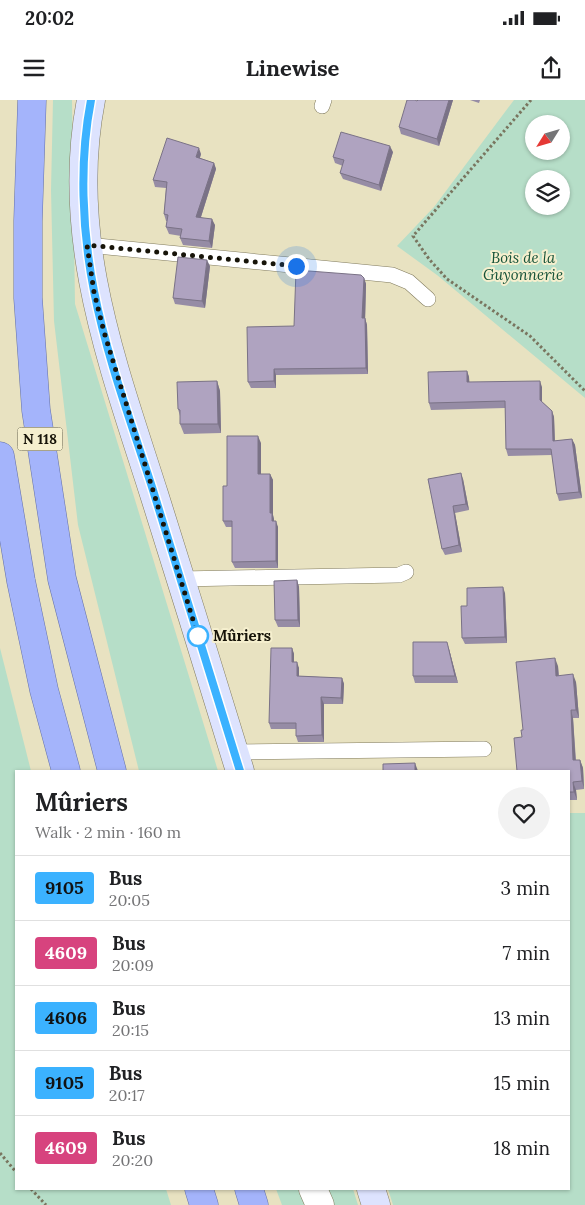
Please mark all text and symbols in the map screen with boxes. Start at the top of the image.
text: 20:02 [25,6,74,30]
icon: menu [20,54,48,82]
text: Linewise [246,54,339,82]
icon: share [537,54,565,82]
north arrow [525,115,570,160]
map controls [525,115,570,215]
button: layers [525,170,570,215]
park label: Bois de la Guyonnerie [483,248,563,284]
your location [284,254,309,279]
road number: N 118 [18,428,62,450]
marker: Mûriers [187,625,209,647]
place label: Mûriers [213,626,271,645]
text: Mûriers [35,787,128,818]
button: heart [498,787,550,839]
text: Walk · 2 min · 160 m [35,822,181,842]
text: Bus [109,866,142,890]
text: 9105 [45,876,84,899]
text: 3 min [501,876,550,900]
text: 20:05 [109,890,150,910]
text: Bus [112,931,145,955]
text: 4609 [45,941,87,964]
text: 7 min [502,941,550,965]
text: 20:09 [112,955,154,975]
text: Bus [112,996,145,1020]
text: 4606 [45,1006,87,1029]
text: 13 min [494,1006,550,1030]
text: 20:15 [112,1020,149,1040]
text: Bus [109,1061,142,1085]
text: 9105 [45,1071,84,1094]
text: 15 min [494,1071,550,1095]
text: 20:17 [109,1085,145,1105]
text: Bus [112,1126,145,1150]
text: 4609 [45,1136,87,1159]
text: 18 min [494,1136,550,1160]
text: 20:20 [112,1150,153,1170]

